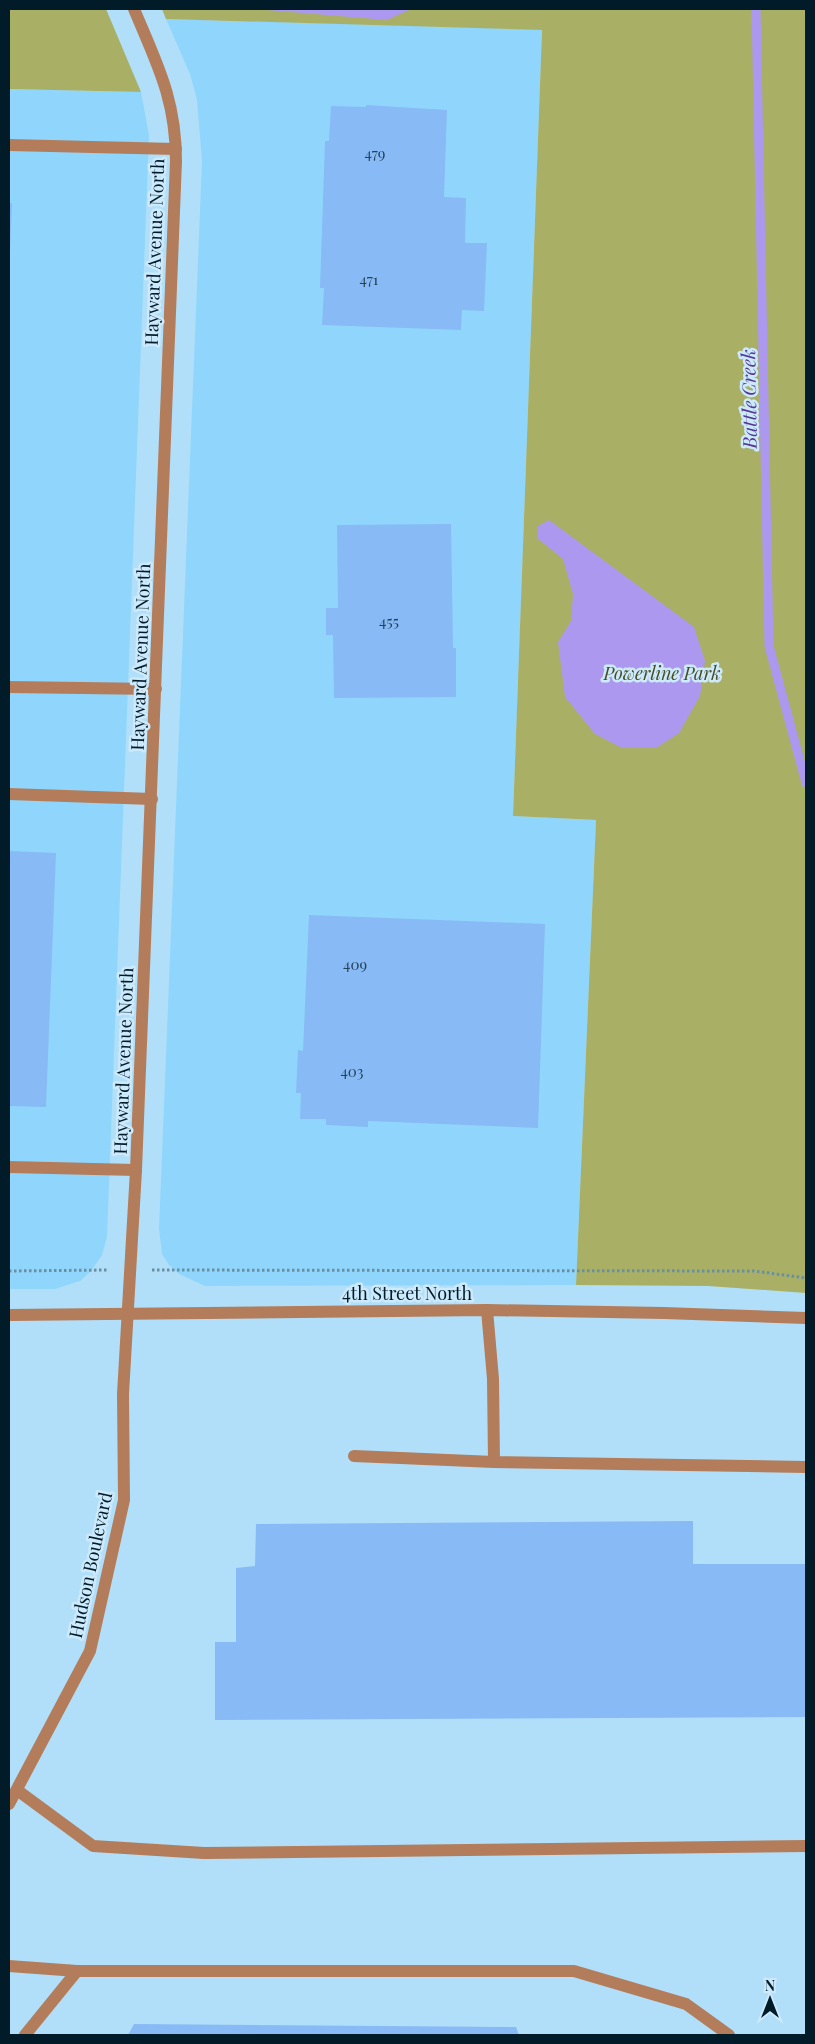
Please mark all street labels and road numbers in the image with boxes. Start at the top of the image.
street label: Hayward Avenue North [139,158,169,346]
street label: Hayward Avenue North [125,563,155,751]
street label: Hayward Avenue North [108,967,138,1155]
street label: 4th Street North [342,1281,472,1305]
street label: Hudson Boulevard [63,1489,117,1640]

